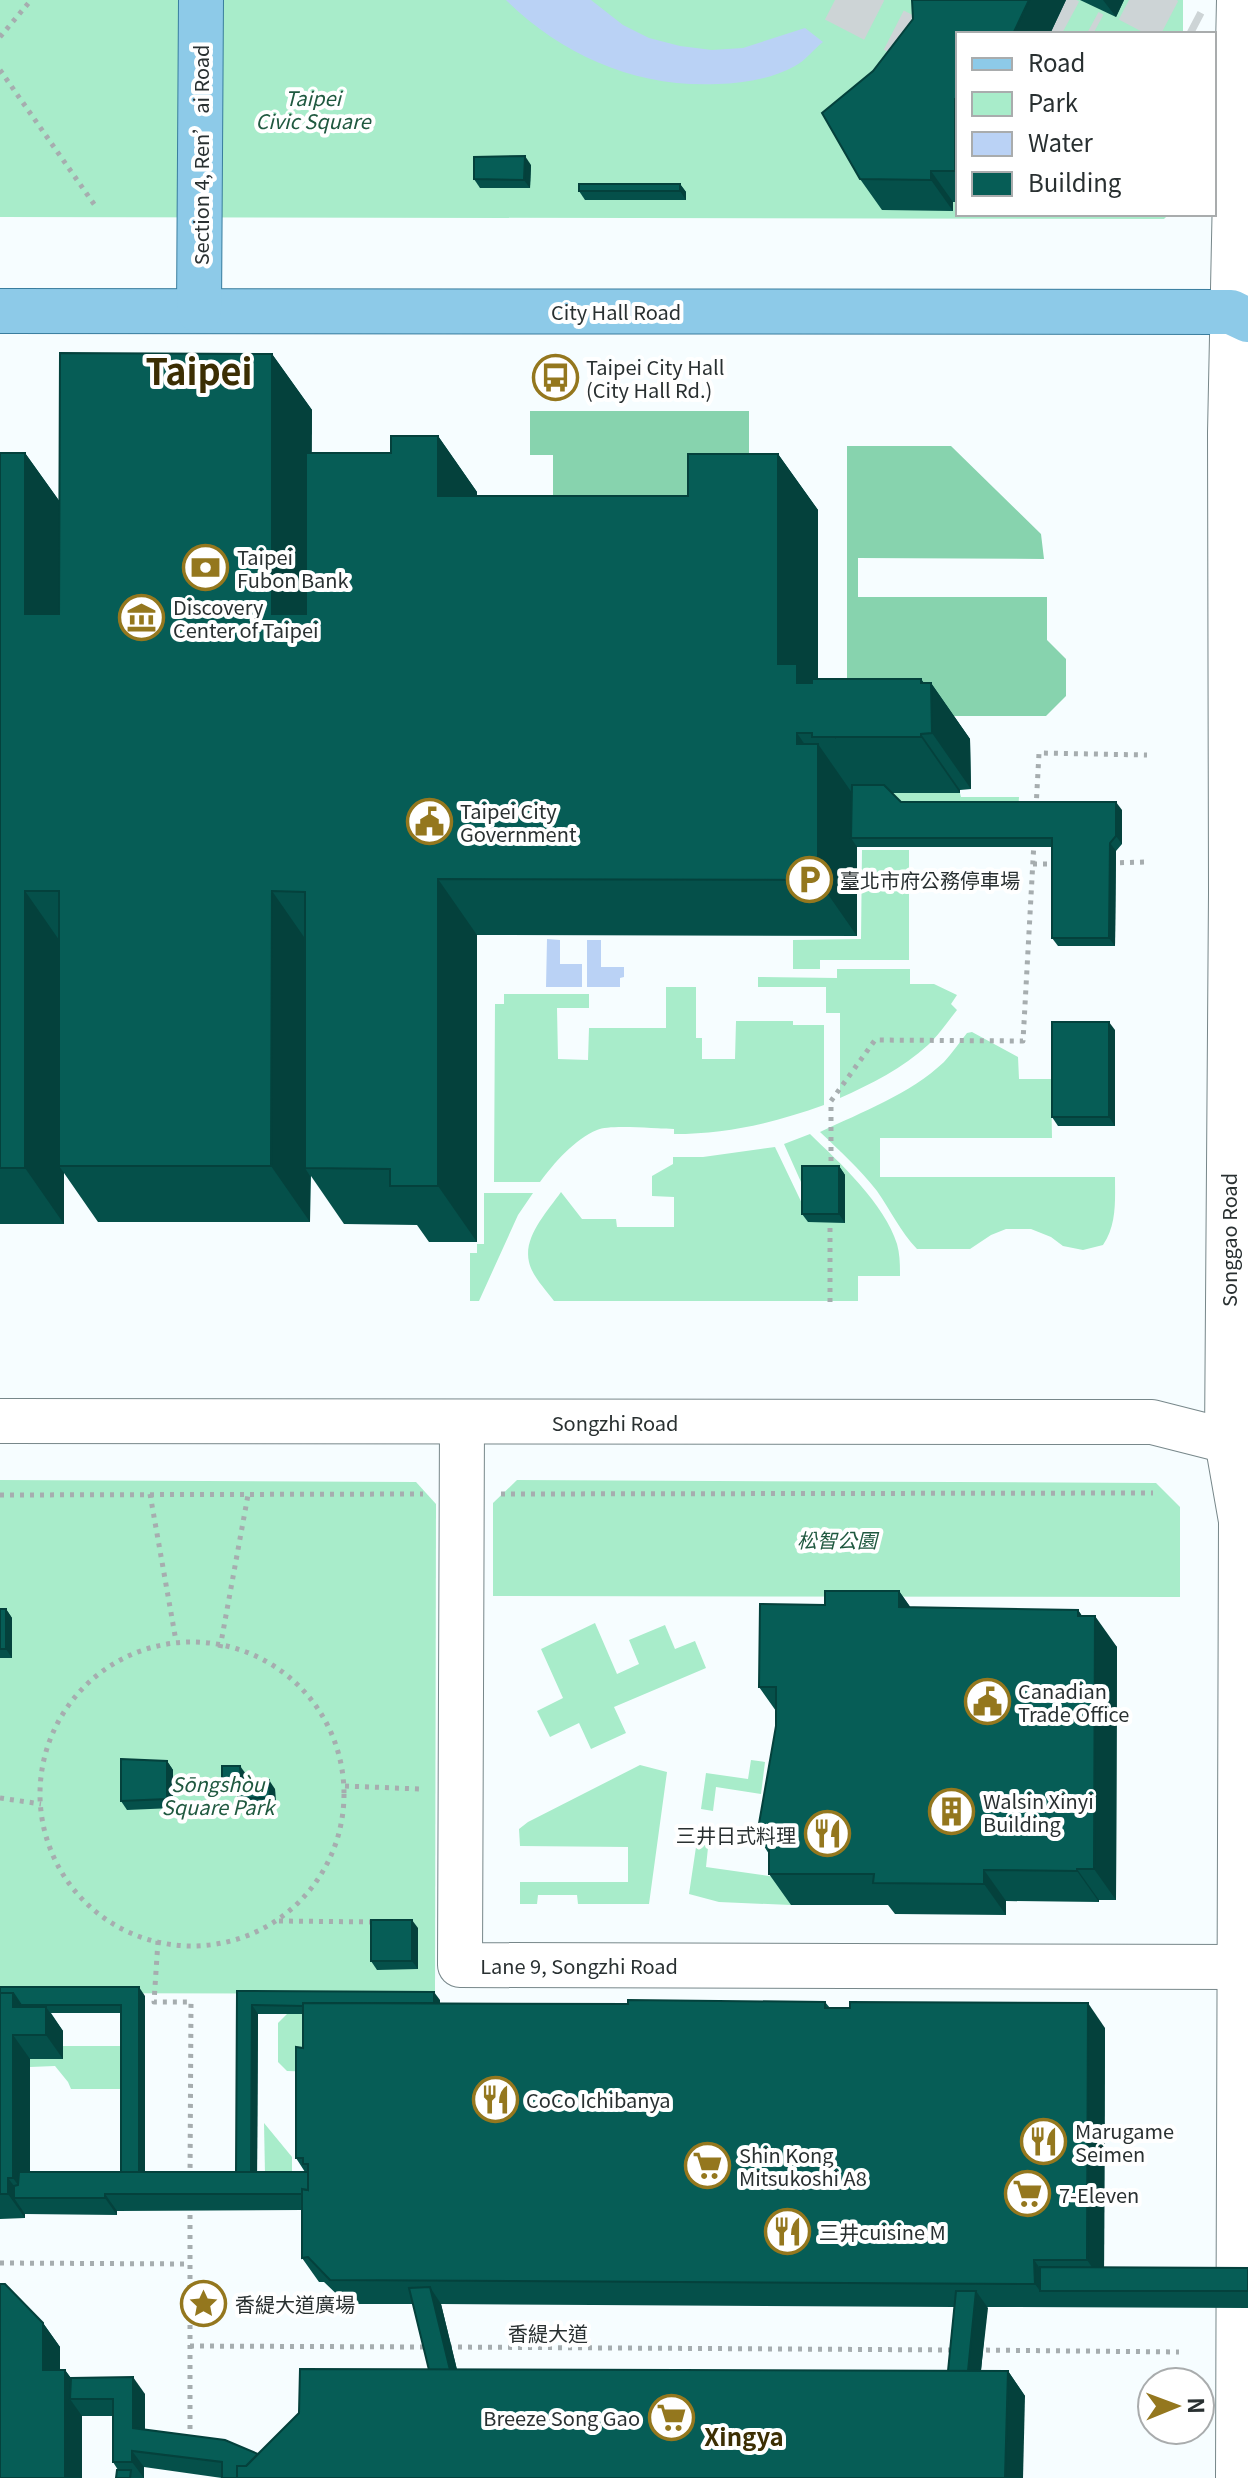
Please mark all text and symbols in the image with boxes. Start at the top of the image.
legend [956,32,1216,216]
text: Road [1028,44,1085,79]
street label: Section 4, Ren’ai Road [186,45,215,265]
park label: Taipei Civic Square [255,83,372,135]
text: Park [1028,84,1079,119]
text: Water [1028,124,1094,159]
text: Building [1028,164,1122,199]
street label: City Hall Road [551,297,681,326]
district label: Taipei [146,343,252,395]
place label: Taipei City Hall (City Hall Rd.) [586,352,724,404]
bus stop icon: Taipei City Hall (City Hall Rd.) [531,354,579,402]
place label: Taipei Fubon Bank [237,542,349,594]
bank icon: Taipei Fubon Bank [182,544,230,592]
place label: Discovery Center of Taipei [173,592,319,644]
museum icon: Discovery Center of Taipei [118,594,166,642]
place label: Taipei City Government [460,796,577,848]
public building icon: Taipei City Government [405,797,453,845]
parking icon: 臺北市府公務停車場 [785,855,833,903]
place label: 臺北市府公務停車場 [840,865,1020,894]
street label: Songgao Road [1214,1173,1243,1307]
street label: Songzhi Road [552,1408,678,1437]
park label: 松智公園 [797,1525,880,1554]
place label: Canadian Trade Office [1018,1676,1129,1728]
public building icon: Canadian Trade Office [963,1678,1011,1726]
park label: Sōngshòu Square Park [162,1769,277,1821]
place label: Walsin Xinyi Building [983,1786,1094,1838]
building icon: Walsin Xinyi Building [928,1787,976,1835]
restaurant icon: 三井日式料理 [803,1810,851,1858]
place label: 三井日式料理 [676,1820,796,1849]
street label: Lane 9, Songzhi Road [480,1951,678,1980]
restaurant icon: CoCo Ichibanya [471,2075,519,2123]
place label: CoCo Ichibanya [526,2085,671,2114]
place label: Marugame Seimen [1075,2116,1174,2168]
restaurant icon: Marugame Seimen [1020,2118,1068,2166]
place label: Shin Kong Mitsukoshi A8 [739,2140,867,2192]
supermarket icon: Shin Kong Mitsukoshi A8 [684,2141,732,2189]
supermarket icon: 7-Eleven [1004,2170,1052,2218]
place label: 7-Eleven [1059,2180,1139,2209]
restaurant icon: 三井cuisine M [764,2207,812,2255]
place label: 三井cuisine M [819,2217,946,2246]
place icon: 香緹大道廣場 [180,2279,228,2327]
place label: 香緹大道廣場 [235,2289,355,2318]
street label: 香緹大道 [508,2318,588,2347]
north arrow [1136,2366,1216,2446]
supermarket icon: Breeze Song Gao [647,2393,695,2441]
text: N [1182,2397,1214,2414]
place label: Breeze Song Gao [483,2403,640,2432]
district label: Xingya [704,2418,784,2453]

